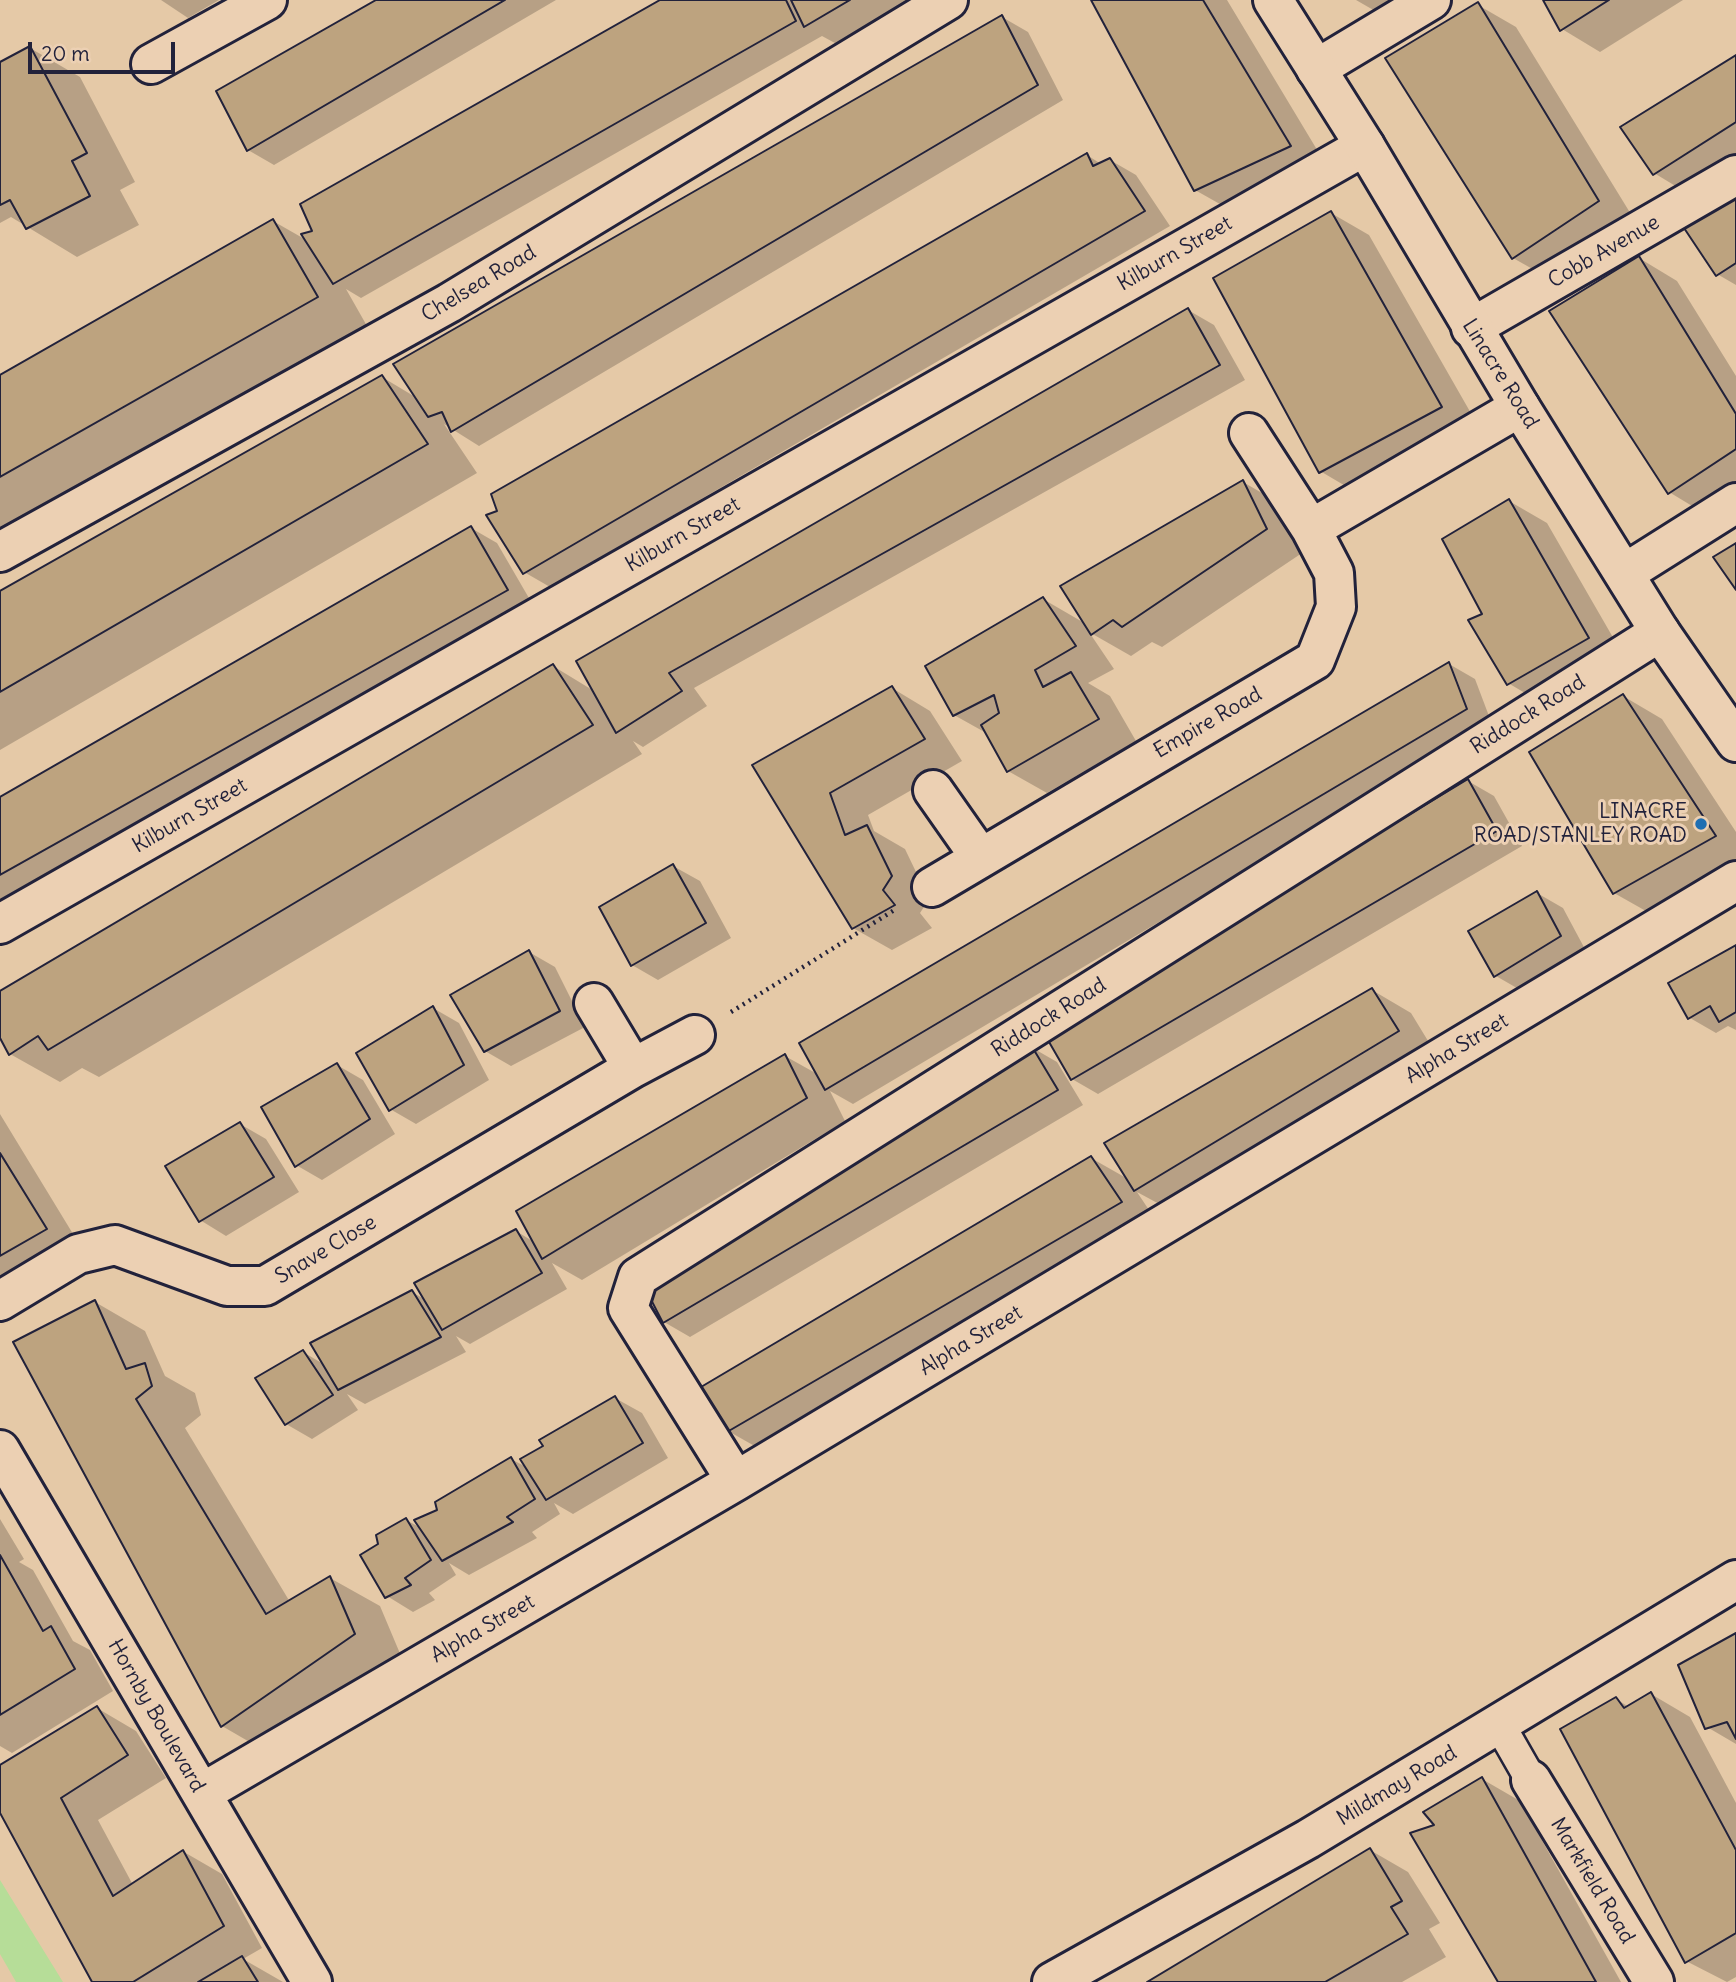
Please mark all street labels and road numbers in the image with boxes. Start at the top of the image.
street label: Cobb Avenue [1544,210,1664,294]
street label: Kilburn Street [1113,211,1237,297]
street label: Chelsea Road [417,240,541,328]
street label: Linacre Road [1456,315,1544,433]
street label: Kilburn Street [621,492,745,578]
street label: Riddock Road [1466,670,1590,760]
street label: Empire Road [1149,682,1267,764]
street label: Kilburn Street [128,773,252,859]
street label: Riddock Road [987,973,1111,1063]
street label: Alpha Street [1401,1009,1513,1089]
street label: Snave Close [271,1210,381,1290]
street label: Alpha Street [915,1301,1027,1381]
street label: Alpha Street [427,1589,539,1669]
street label: Hornby Boulevard [102,1635,210,1797]
street label: Mildmay Road [1333,1740,1461,1832]
street label: Markfield Road [1545,1814,1639,1948]

